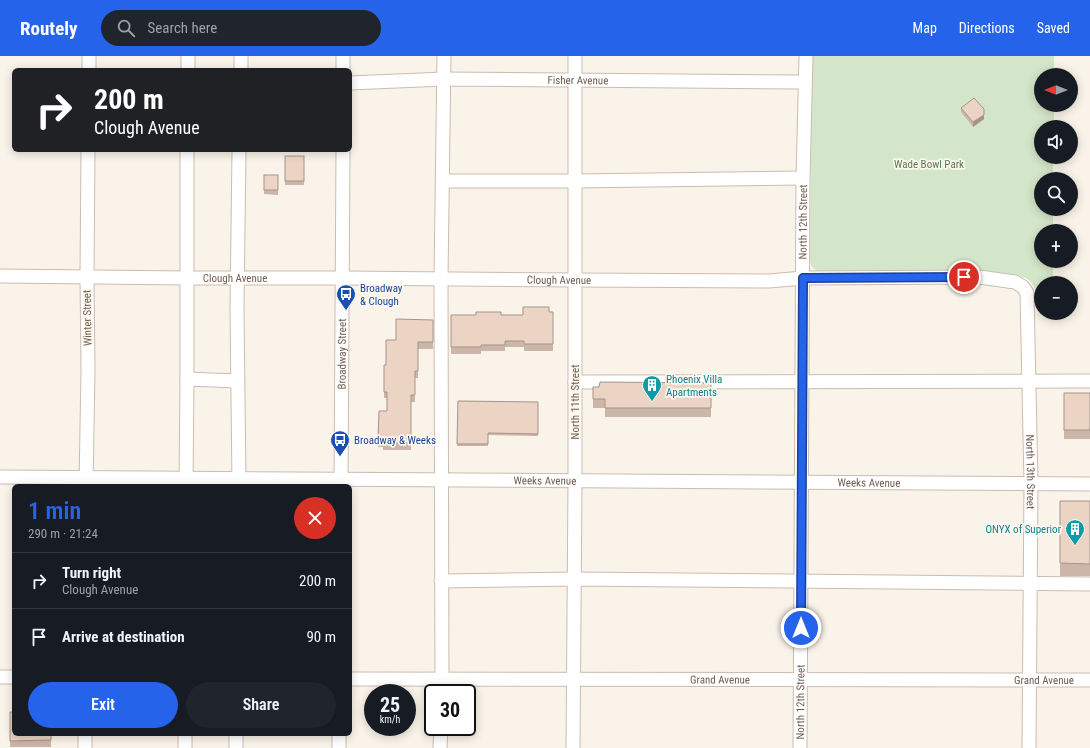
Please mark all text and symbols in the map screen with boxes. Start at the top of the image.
search box [101,10,381,46]
text: Routely [20,17,77,40]
icon: search [115,17,137,39]
text: Search here [147,19,217,37]
text: Map [913,20,937,36]
text: Directions [959,20,1015,36]
text: Saved [1037,20,1070,36]
north arrow [1034,68,1078,112]
map controls [1034,68,1078,320]
street label: Fisher Avenue [547,74,608,87]
text: 200 m [94,83,164,116]
icon: right [28,84,80,136]
text: Clough Avenue [94,117,200,138]
button: sound [1034,120,1078,164]
park label: Wade Bowl Park [894,158,964,171]
button: search [1034,172,1078,216]
street label: North 12th Street [797,185,810,259]
button: + [1034,224,1078,268]
pin [947,260,981,294]
icon: arrive [953,266,975,288]
street label: Clough Avenue [203,272,267,285]
street label: Clough Avenue [527,274,591,287]
button: − [1034,276,1078,320]
place label: Broadway & Clough [360,282,403,308]
bus stop icon: Broadway & Clough [335,283,357,311]
street label: Winter Street [81,290,94,346]
street label: Broadway Street [336,319,349,389]
street label: North 11th Street [569,365,582,439]
place label: Phoenix Villa Apartments [666,373,722,399]
building icon: Phoenix Villa Apartments [641,374,663,402]
bus stop icon: Broadway & Weeks [329,429,351,457]
place label: Broadway & Weeks [354,434,436,447]
street label: North 13th Street [1023,434,1037,509]
street label: Weeks Avenue [514,474,576,488]
street label: Weeks Avenue [838,476,900,490]
text: 1 min [28,497,81,525]
button: close [294,497,336,539]
building icon: ONYX of Superior [1064,518,1086,546]
place label: ONYX of Superior [985,523,1062,536]
text: 290 m · 21:24 [28,526,98,541]
text: Turn right [62,564,121,582]
icon: right [28,570,50,592]
text: 200 m [299,572,336,590]
text: Clough Avenue [62,582,138,597]
position arrow [780,607,822,649]
icon: arrive [28,626,50,648]
text: Arrive at destination [62,628,185,646]
text: 90 m [306,628,336,646]
street label: North 12th Street [794,665,807,739]
street label: Grand Avenue [690,673,750,687]
street label: Grand Avenue [1014,674,1074,687]
button: Exit [28,682,178,728]
button: Share [186,682,336,728]
speed limit sign: 30 [424,684,476,736]
text: 25 [380,693,400,717]
text: km/h [380,714,400,725]

